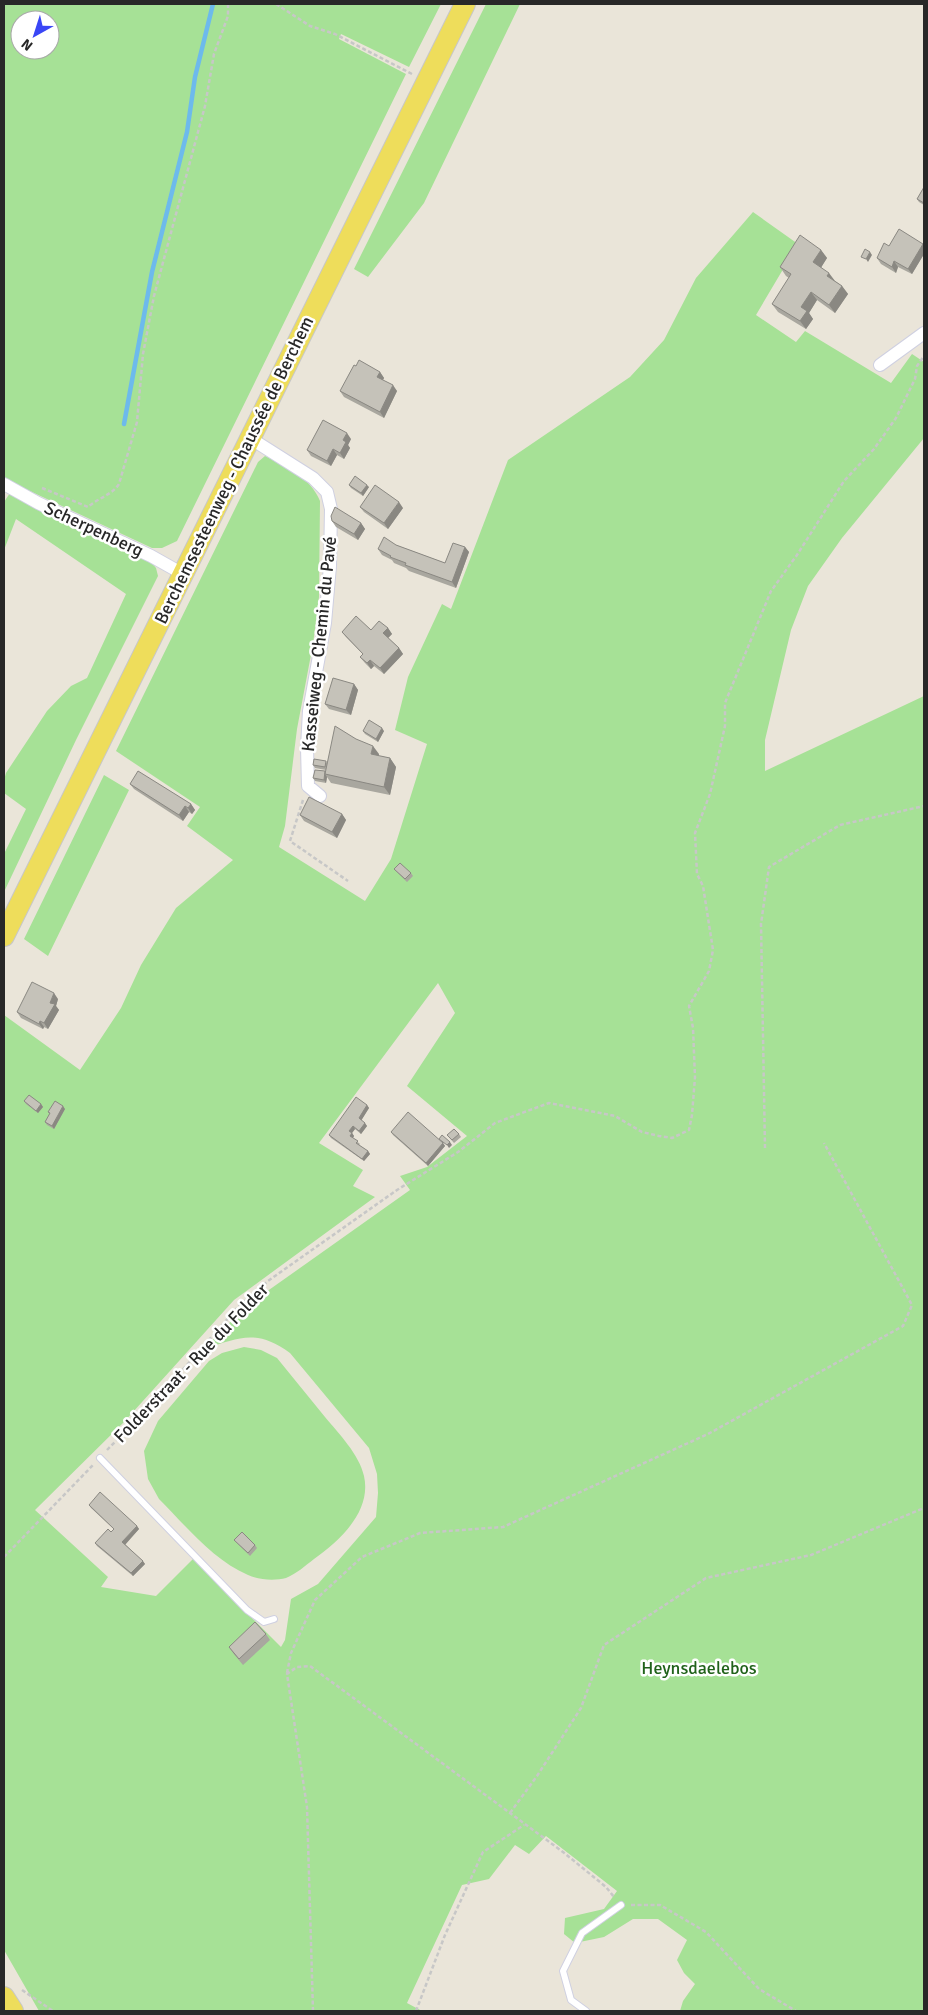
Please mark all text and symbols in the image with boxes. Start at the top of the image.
north arrow [10,10,60,60]
text: N [18,35,36,54]
street label: Berchemsesteenweg - Chaussée de Berchem [150,313,318,627]
street label: Scherpenberg [41,496,147,562]
street label: Kasseiweg - Chemin du Pavé [297,535,341,753]
street label: Folderstraat - Rue du Folder [109,1279,273,1447]
park label: Heynsdaelebos [641,1657,757,1679]

